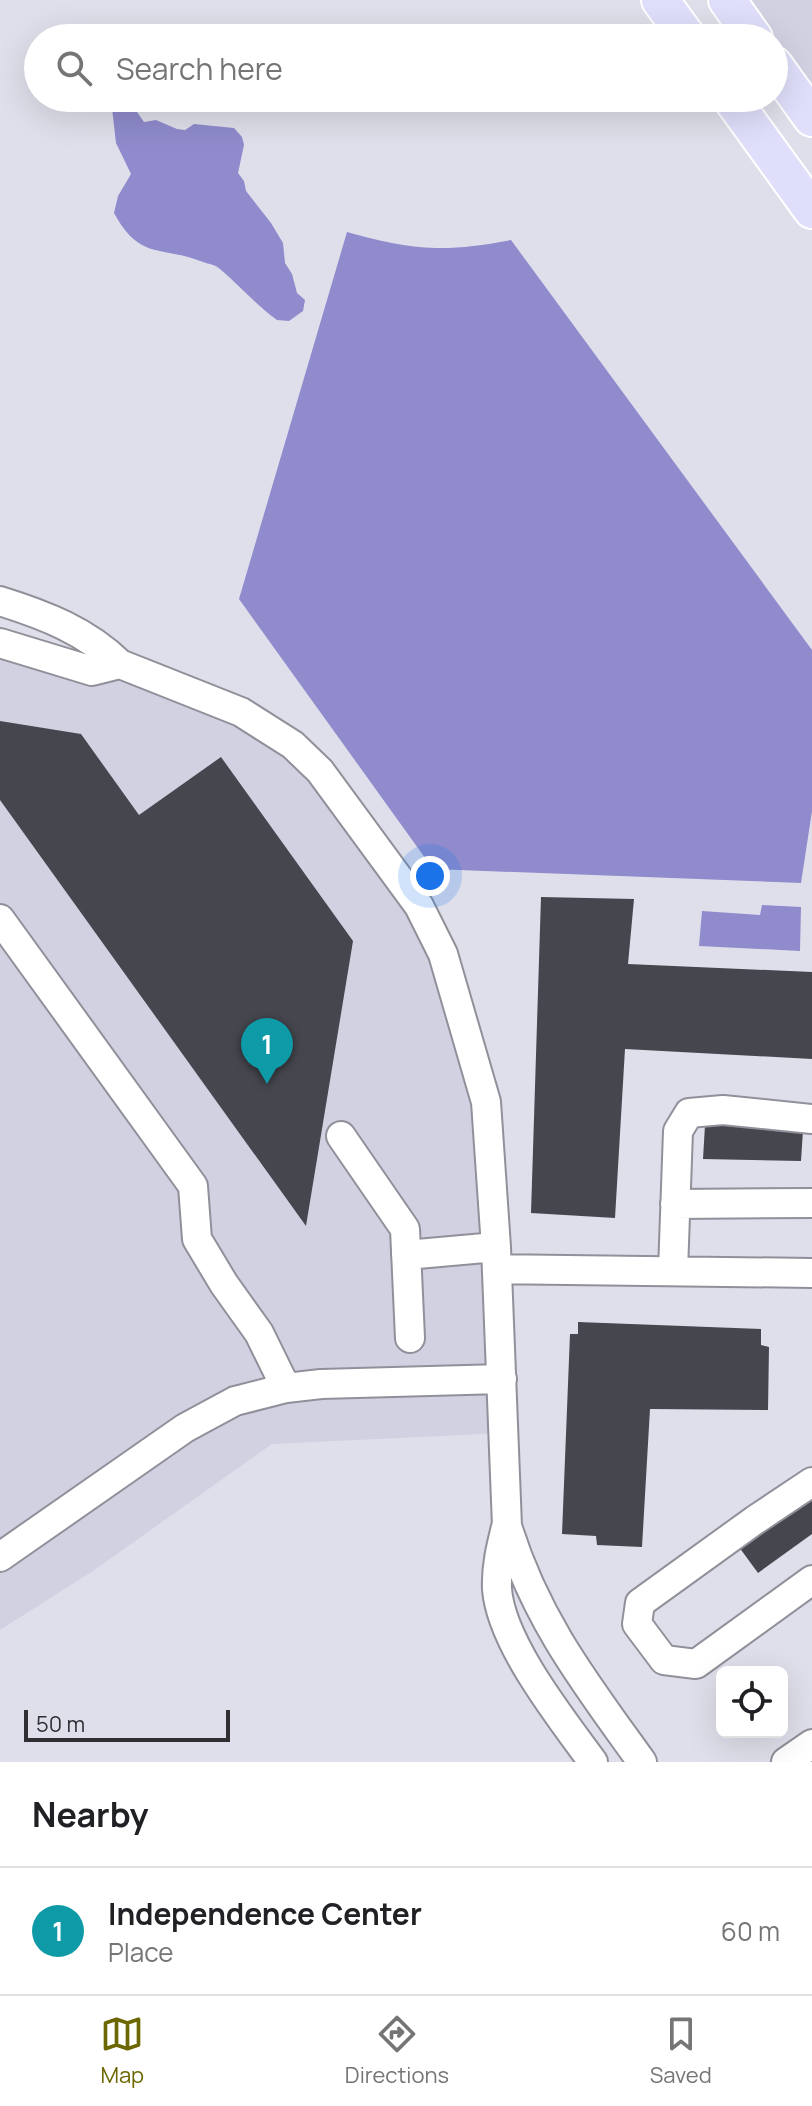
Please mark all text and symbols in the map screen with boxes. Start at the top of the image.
search box [24,24,788,112]
icon: search [52,46,96,90]
text: Search here [116,48,283,89]
your location [410,856,450,896]
pin: 1 [241,1018,293,1084]
map controls [716,1666,788,1738]
button: locate [716,1666,788,1738]
scale bar [24,1706,230,1742]
text: 50 m [36,1709,85,1739]
text: Nearby [32,1791,148,1837]
text: Independence Center [108,1893,422,1934]
text: 1 [52,1913,64,1949]
text: 60 m [721,1913,780,1949]
text: Place [108,1934,173,1970]
tab: Map [100,2012,144,2090]
tab: Directions [345,2012,449,2090]
tab: Saved [650,2012,712,2090]

